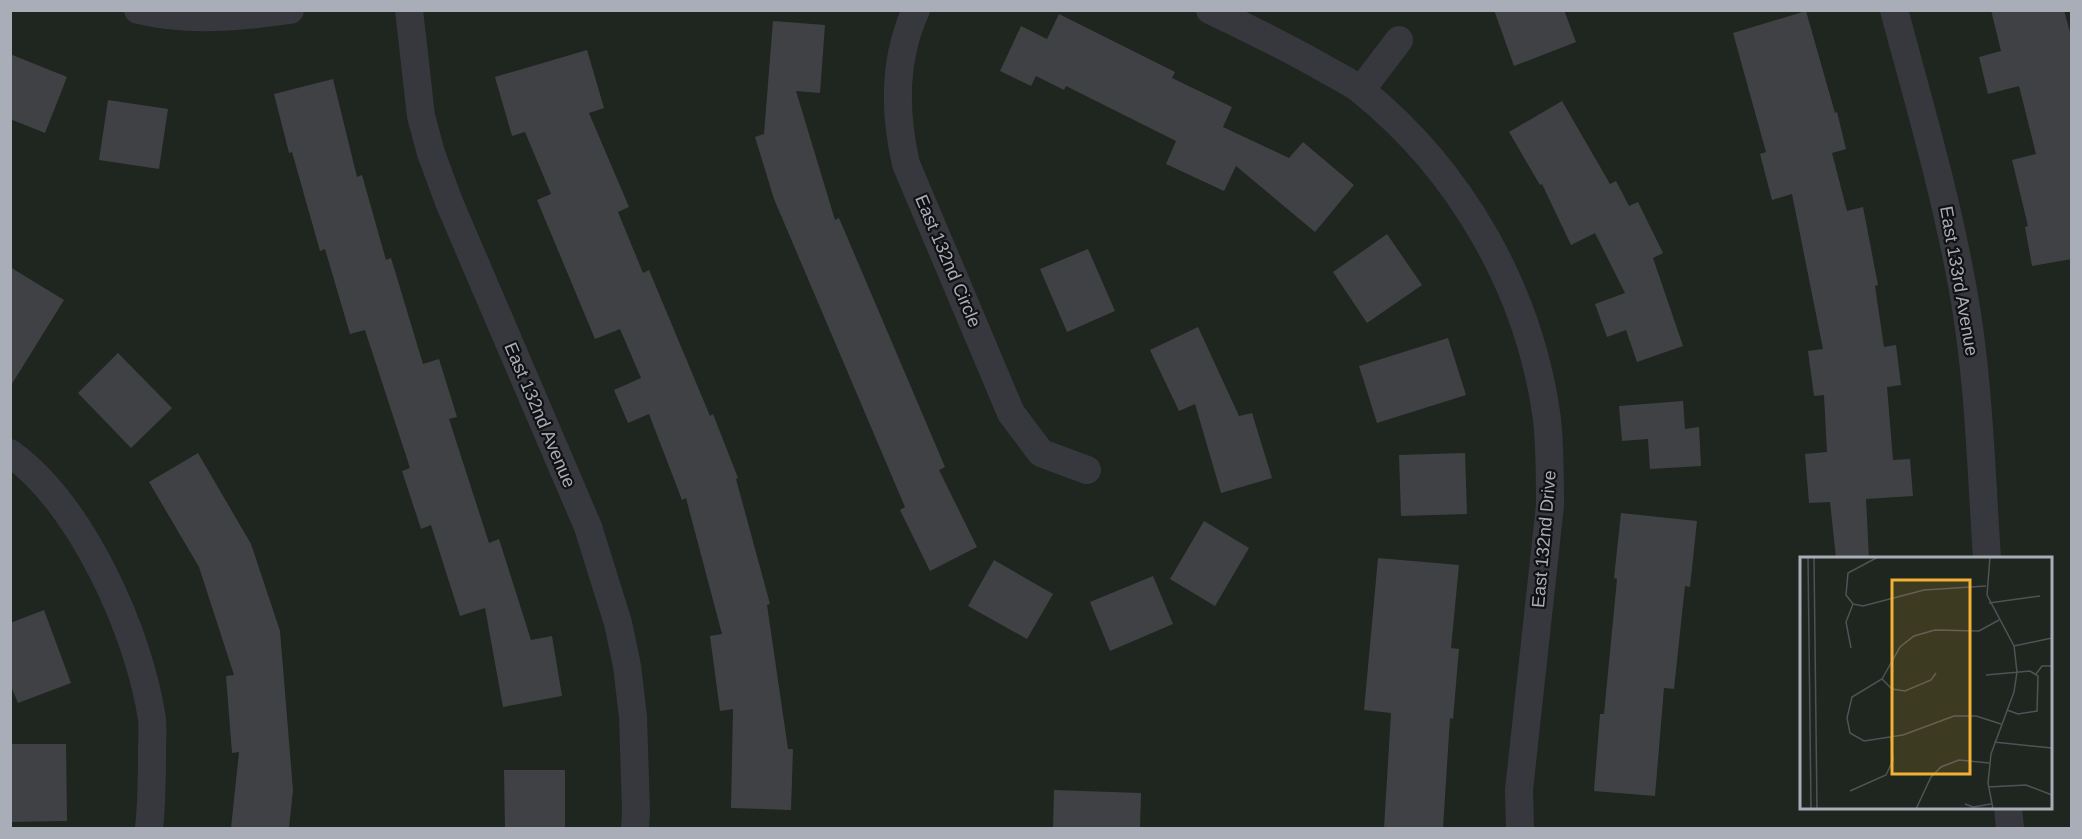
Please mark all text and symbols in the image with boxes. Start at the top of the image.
street label: East 132nd Circle [911,192,985,330]
street label: East 133rd Avenue [1936,205,1982,357]
street label: East 132nd Avenue [500,339,580,491]
street label: East 132nd Drive [1528,469,1560,609]
inset map [1800,557,2052,809]

